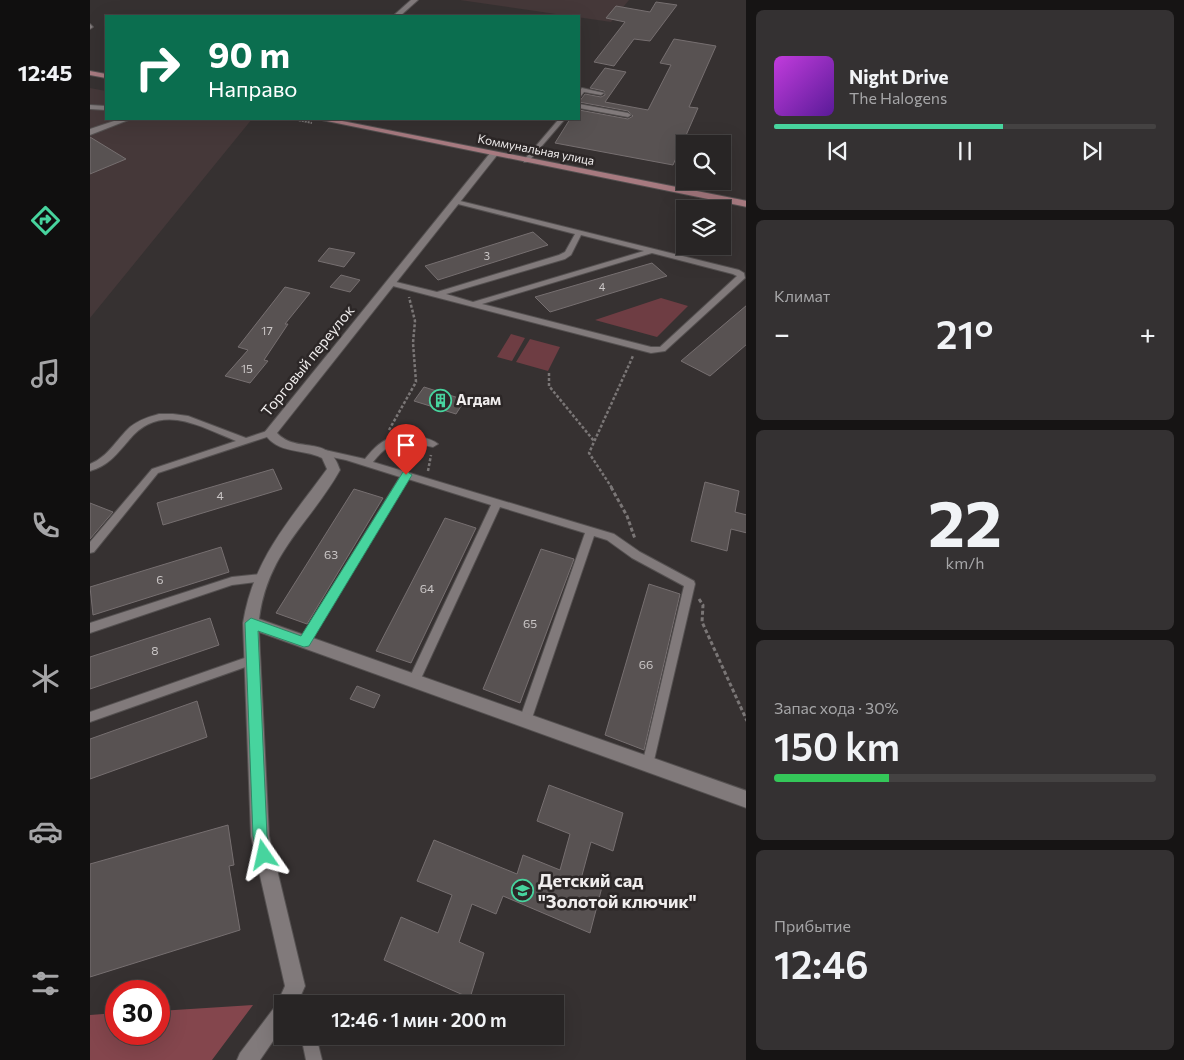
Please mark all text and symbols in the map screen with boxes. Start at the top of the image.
text: 90 m [208,32,290,75]
icon: right [125,35,190,100]
text: 12:45 [18,59,72,86]
text: Night Drive [849,65,949,88]
text: Направо [208,75,298,102]
text: The Halogens [849,88,947,107]
street label: Коммунальная улица [477,131,596,167]
map controls [676,135,731,255]
button: search [676,135,731,190]
icon: previous [824,137,852,165]
icon: pause [951,137,979,165]
icon: next [1078,137,1106,165]
button: layers [676,200,731,255]
icon: directions [28,203,63,238]
house number: 3 [484,249,490,262]
house number: 4 [599,280,606,293]
text: Климат [774,286,830,305]
street label: Торговый переулок [257,301,358,420]
text: 21° [936,310,993,357]
text: − [774,316,790,350]
text: + [1140,316,1156,350]
house number: 17 [261,323,273,337]
icon: music [28,356,63,391]
house number: 15 [241,361,253,375]
building icon: Агдам [428,388,452,412]
place label: Агдам [456,390,501,408]
pin [385,424,427,475]
icon: arrive [392,431,420,459]
text: 22 [928,481,1002,560]
house number: 4 [216,488,224,502]
icon: phone [28,508,63,543]
house number: 63 [324,547,338,561]
text: km/h [946,553,984,572]
house number: 6 [156,572,164,586]
house number: 64 [420,581,434,595]
house number: 65 [523,616,537,630]
house number: 8 [151,643,159,657]
house number: 66 [639,657,653,671]
icon: climate [28,661,63,696]
text: Запас хода · 30% [774,698,899,717]
text: 150 km [774,722,900,769]
icon: car [28,814,63,849]
position arrow [237,828,289,880]
place label: Детский сад "Золотой ключик" [538,869,697,912]
school or university icon: Детский сад "Золотой ключик" [510,879,534,903]
text: Прибытие [774,916,851,935]
text: 12:46 [774,940,868,987]
icon: filters [28,966,63,1001]
speed limit sign: 30 [105,980,170,1045]
text: 12:46 · 1 мин · 200 m [331,1008,507,1031]

